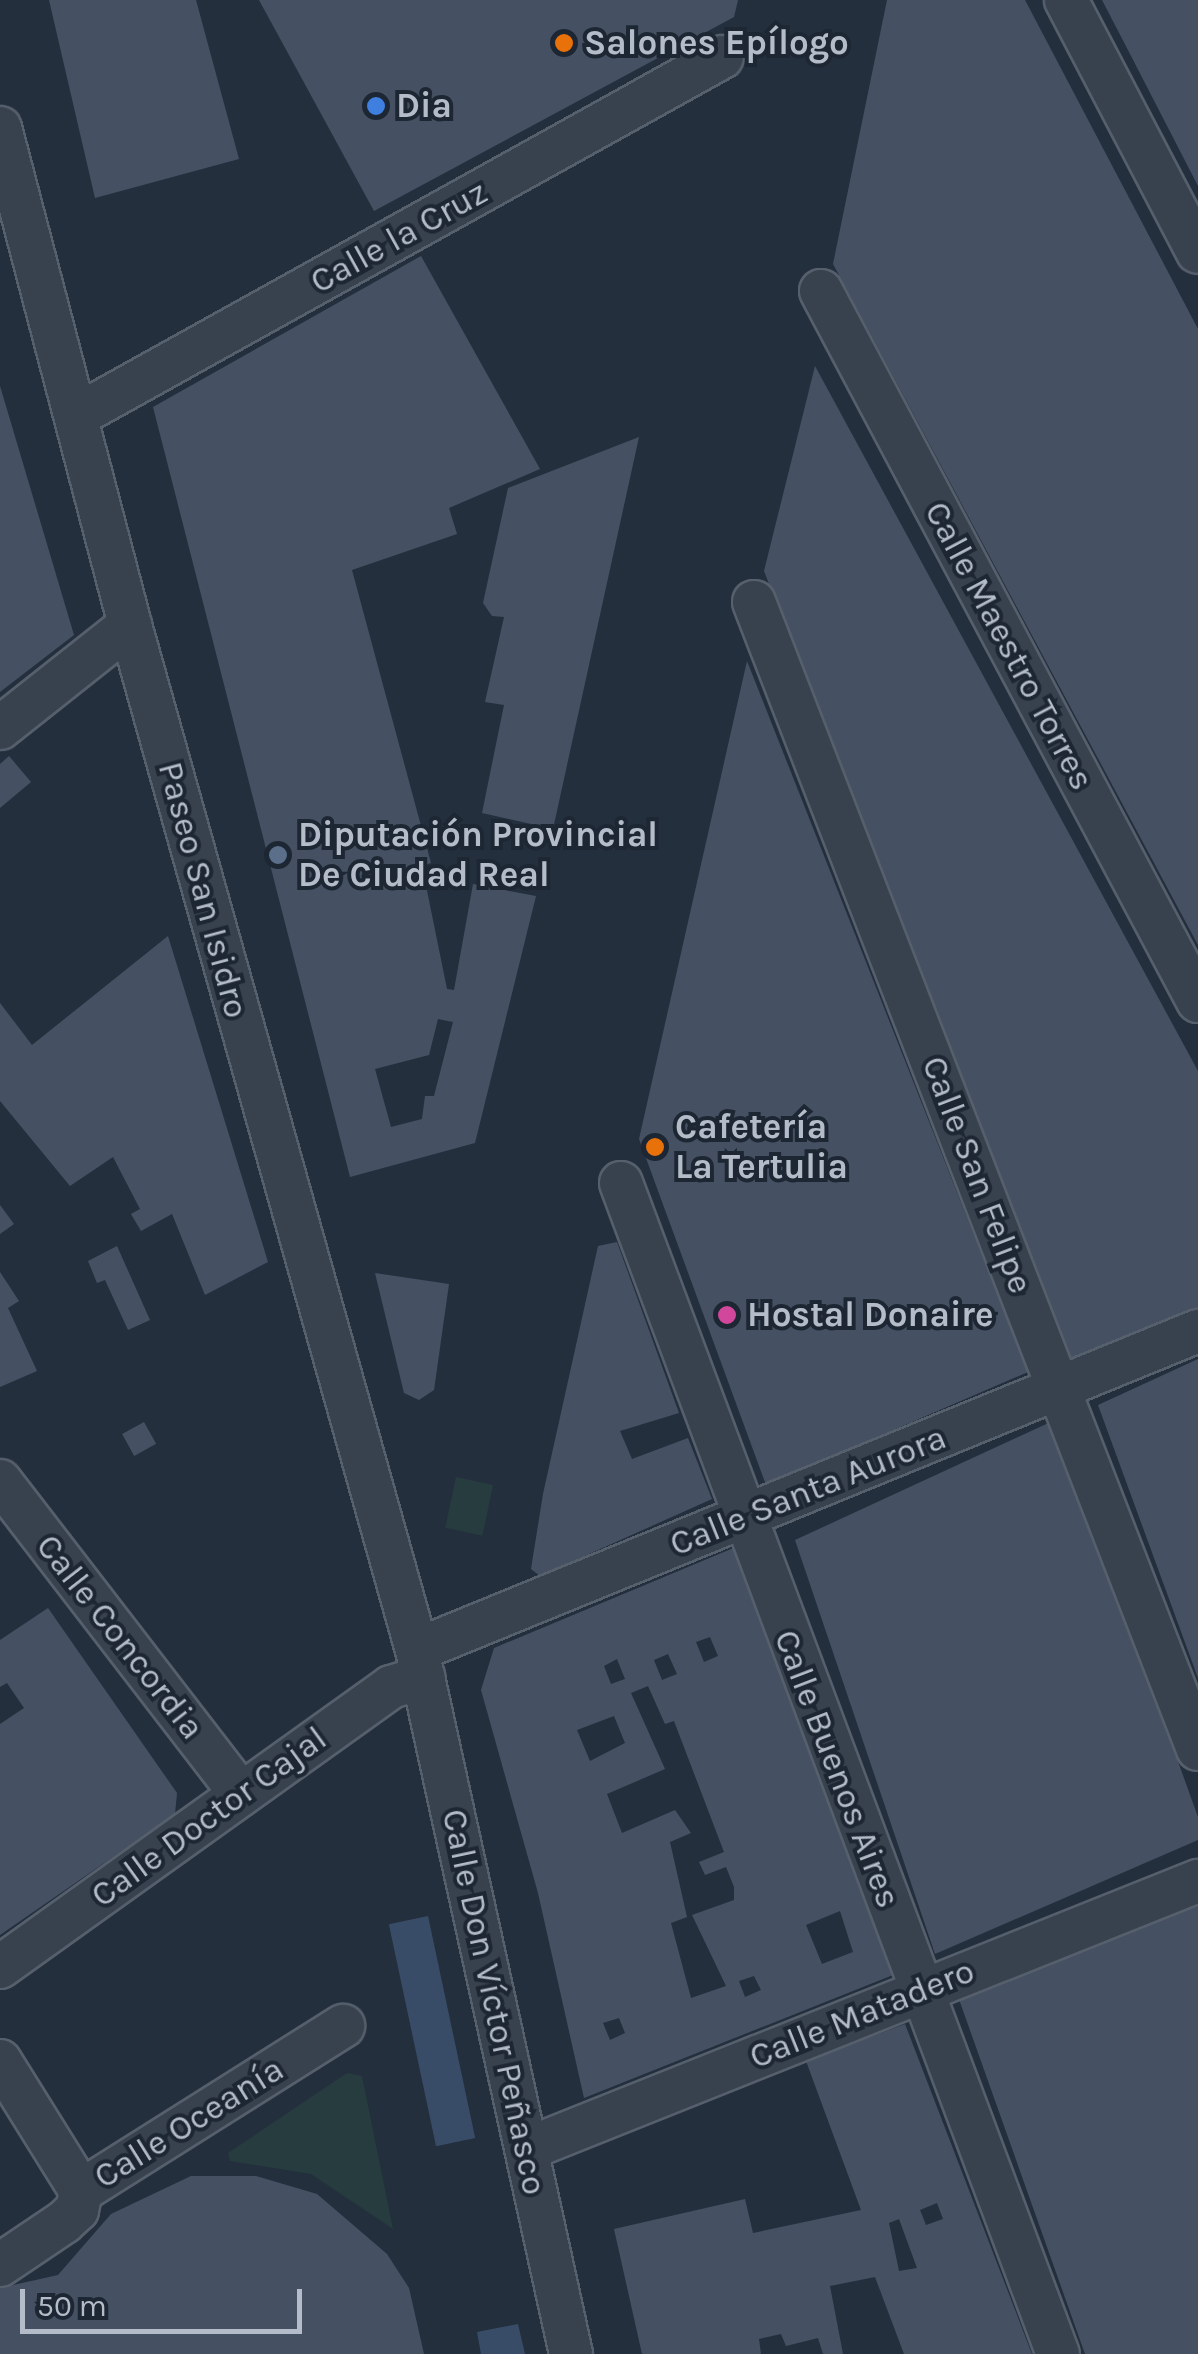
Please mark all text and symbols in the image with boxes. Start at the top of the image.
place label: Salones Epílogo [584,22,849,64]
marker: Salones Epílogo [553,32,575,54]
place label: Dia [396,85,452,127]
marker: Dia [365,95,387,117]
street label: Calle la Cruz [303,171,495,303]
street label: Calle Maestro Torres [915,495,1103,797]
street label: Paseo San Isidro [149,757,257,1023]
place label: Diputación Provincial De Ciudad Real [298,814,658,896]
marker: Diputación Provincial De Ciudad Real [267,844,289,866]
street label: Calle San Felipe [913,1051,1041,1299]
place label: Cafetería La Tertulia [675,1106,848,1188]
marker: Cafetería La Tertulia [644,1136,666,1158]
place label: Hostal Donaire [747,1294,994,1336]
marker: Hostal Donaire [716,1304,738,1326]
street label: Calle Santa Aurora [664,1416,952,1566]
street label: Calle Concordia [27,1526,213,1748]
street label: Calle Buenos Aires [765,1624,909,1914]
street label: Calle Doctor Cajal [83,1717,335,1917]
street label: Calle Don Víctor Peñasco [433,1805,555,2199]
street label: Calle Matadero [744,1950,980,2078]
street label: Calle Oceanía [87,2048,291,2198]
scale bar [25,2269,308,2331]
text: 50 m [37,2288,107,2324]

